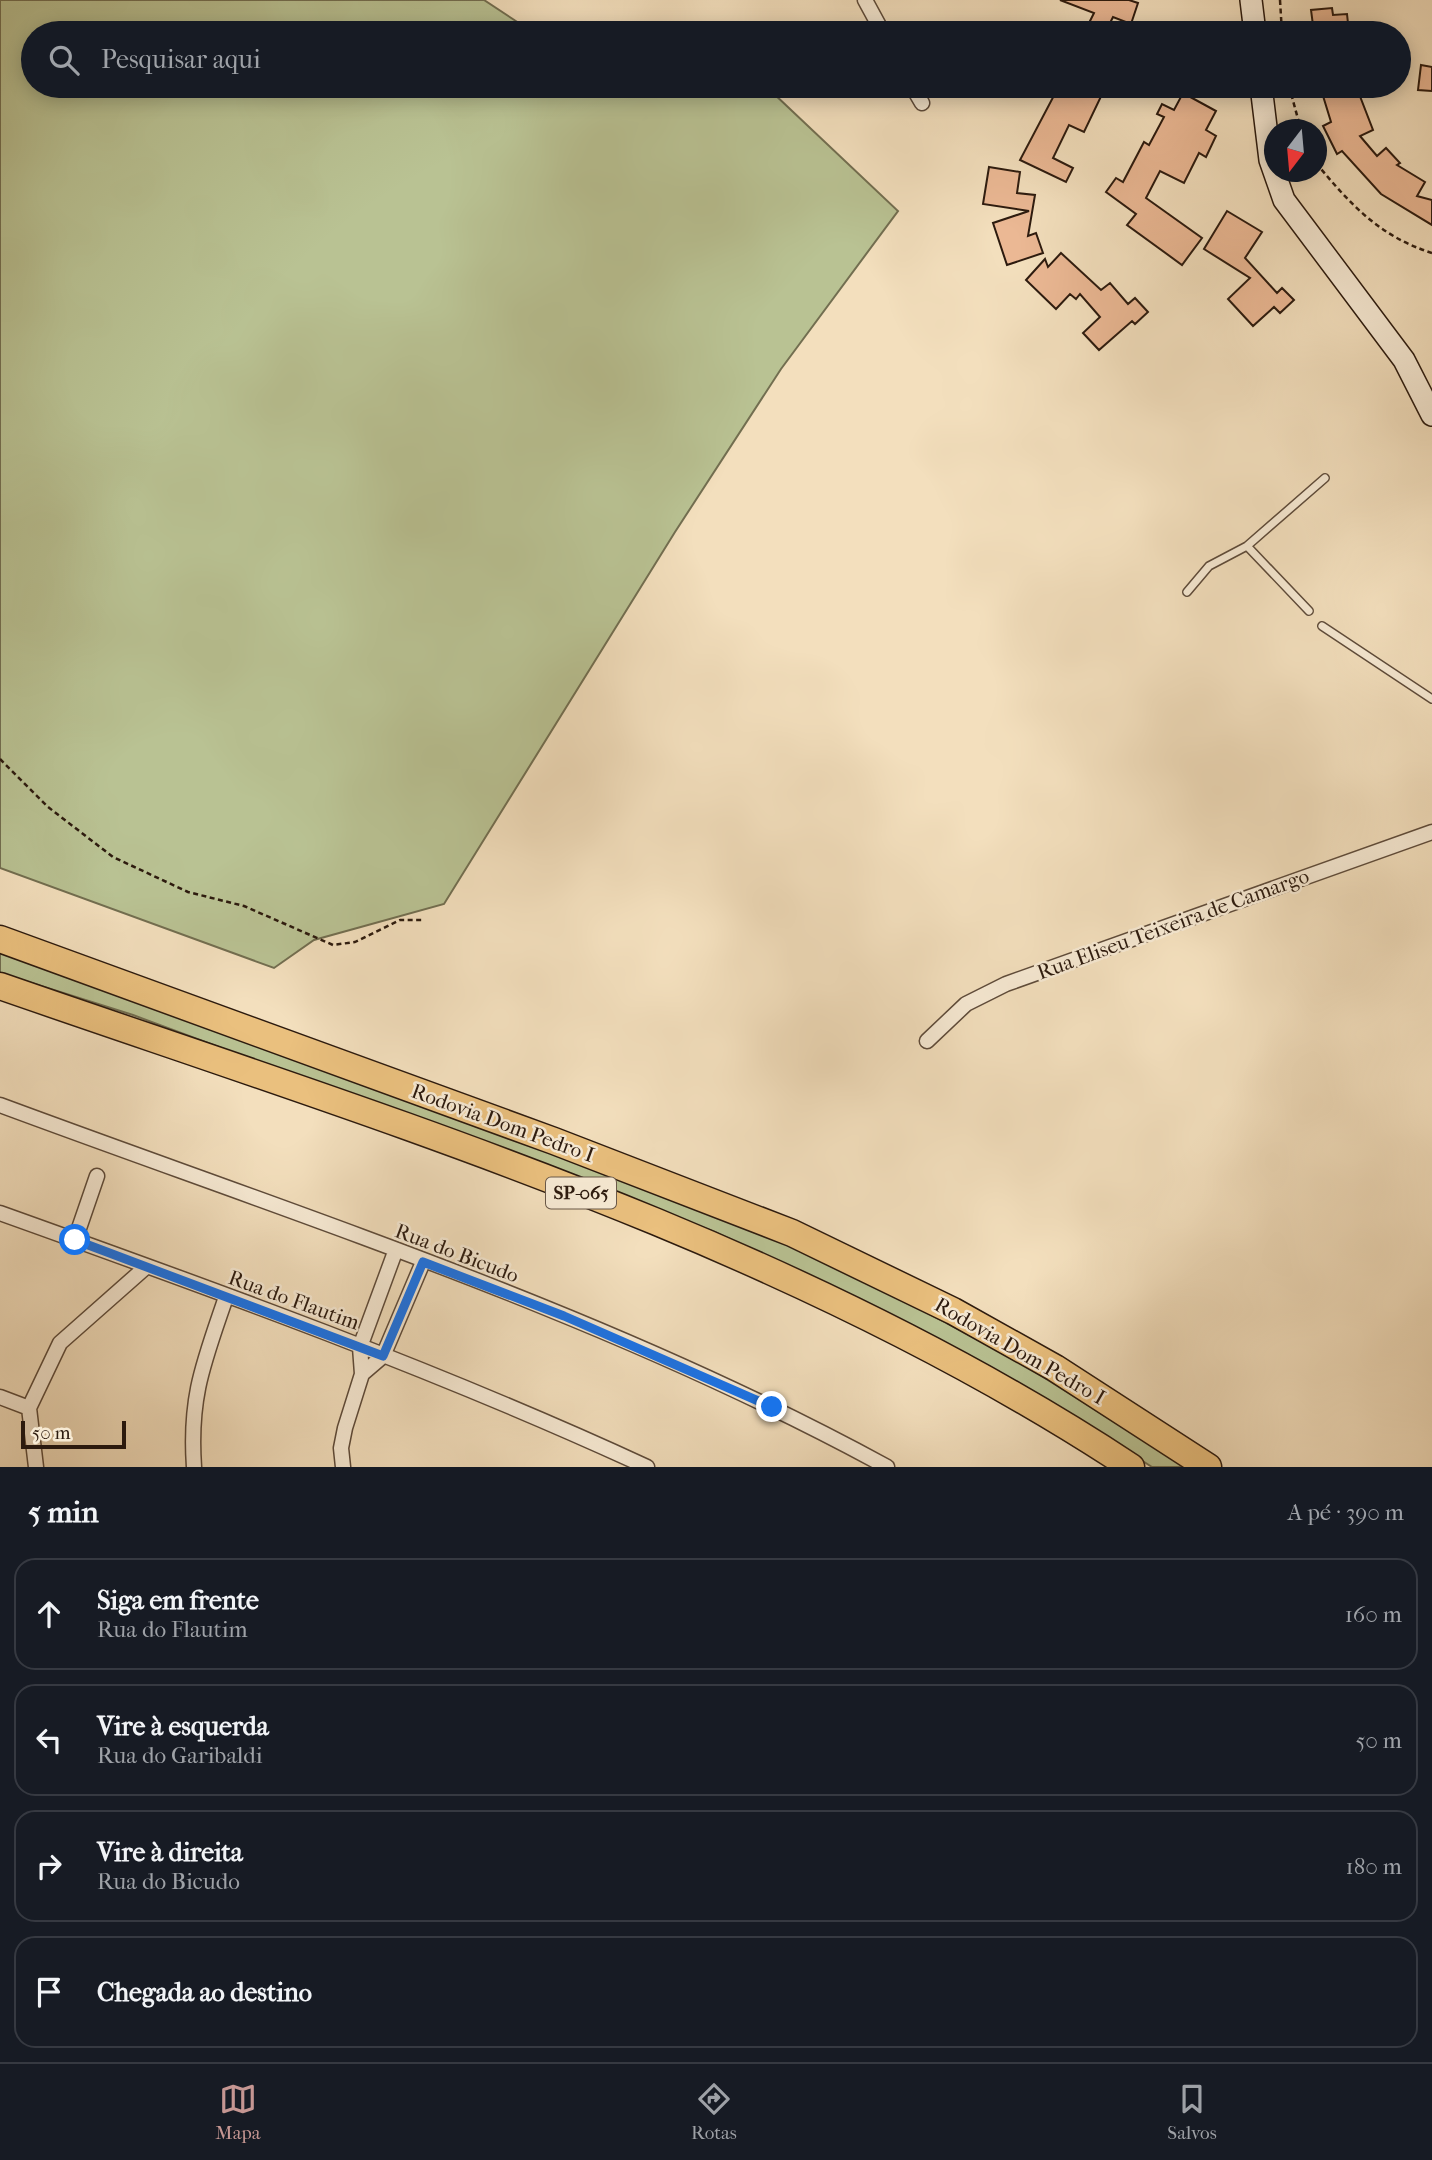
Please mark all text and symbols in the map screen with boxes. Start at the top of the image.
search box [21,21,1411,98]
icon: search [45,41,83,79]
text: Pesquisar aqui [101,44,261,75]
north arrow [1264,119,1327,182]
street label: Rua Eliseu Teixeira de Camargo [1034,864,1312,984]
street label: Rodovia Dom Pedro I [408,1079,598,1167]
road number: SP-065 [546,1177,616,1208]
street label: Rua do Bicudo [392,1218,522,1288]
route start [59,1224,90,1255]
street label: Rua do Flautim [225,1265,363,1335]
street label: Rodovia Dom Pedro I [930,1292,1110,1410]
route end [756,1391,787,1422]
scale bar [21,1418,126,1450]
text: 50 m [32,1422,71,1444]
text: 5 min [28,1495,99,1530]
text: A pé · 390 m [1288,1499,1404,1526]
text: Siga em frente [97,1585,259,1616]
icon: ahead [30,1595,68,1633]
text: 160 m [1345,1601,1402,1628]
text: Rua do Flautim [97,1616,248,1643]
text: Vire à esquerda [97,1711,269,1742]
icon: left [30,1721,68,1759]
text: 50 m [1355,1727,1402,1754]
text: Rua do Garibaldi [97,1742,263,1769]
text: Vire à direita [97,1837,243,1868]
icon: right [30,1847,68,1885]
text: 180 m [1345,1853,1402,1880]
text: Rua do Bicudo [97,1868,240,1895]
icon: arrive [30,1973,68,2011]
text: Chegada ao destino [97,1977,312,2008]
tab: Mapa [215,2080,261,2144]
tab: Rotas [691,2080,737,2144]
tab: Salvos [1167,2080,1217,2144]

